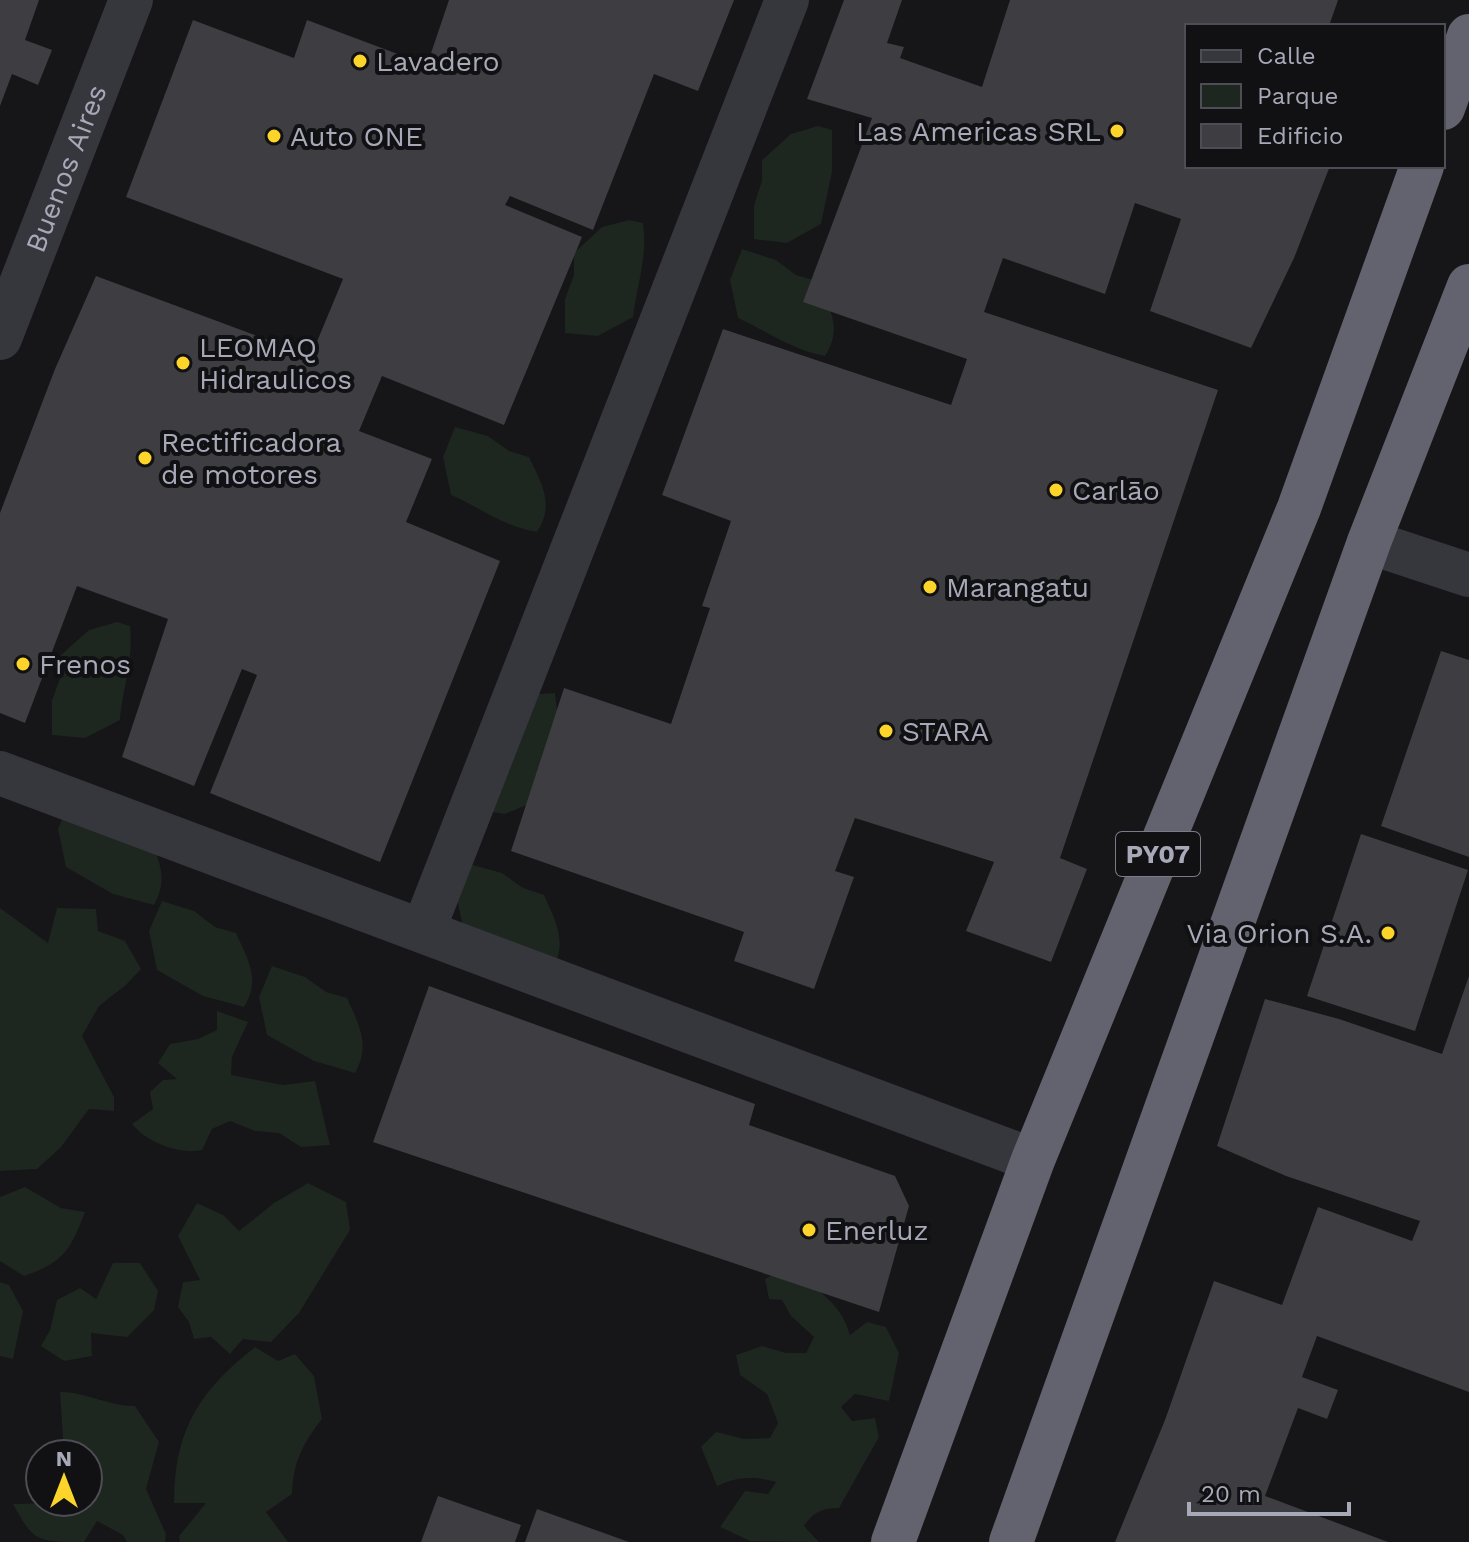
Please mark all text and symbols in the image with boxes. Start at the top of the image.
legend [1185,24,1445,168]
text: Calle [1257,42,1316,70]
place label: Lavadero [376,45,500,78]
marker: Lavadero [351,52,369,70]
street label: Buenos Aires [19,80,114,257]
text: Parque [1257,82,1338,110]
place label: Las Americas SRL [856,115,1101,148]
place label: Auto ONE [290,120,423,153]
marker: Las Americas SRL [1108,122,1126,140]
text: Edificio [1257,122,1343,150]
marker: Auto ONE [265,127,283,145]
place label: LEOMAQ Hidraulicos [199,331,352,396]
marker: LEOMAQ Hidraulicos [174,354,192,372]
place label: Rectificadora de motores [161,426,342,491]
marker: Rectificadora de motores [136,449,154,467]
place label: Carlāo [1072,474,1160,507]
marker: Carlāo [1047,481,1065,499]
place label: Marangatu [946,571,1089,604]
marker: Marangatu [921,578,939,596]
place label: Frenos [39,648,131,681]
marker: Frenos [14,655,32,673]
place label: STARA [902,715,989,748]
marker: STARA [877,722,895,740]
road number: PY07 [1116,832,1200,876]
place label: Via Orion S.A. [1186,917,1372,950]
marker: Via Orion S.A. [1379,924,1397,942]
place label: Enerluz [825,1214,929,1247]
marker: Enerluz [800,1221,818,1239]
north arrow [24,1438,104,1518]
text: N [56,1446,72,1471]
scale bar [1189,1466,1349,1516]
text: 20 m [1201,1480,1261,1508]

